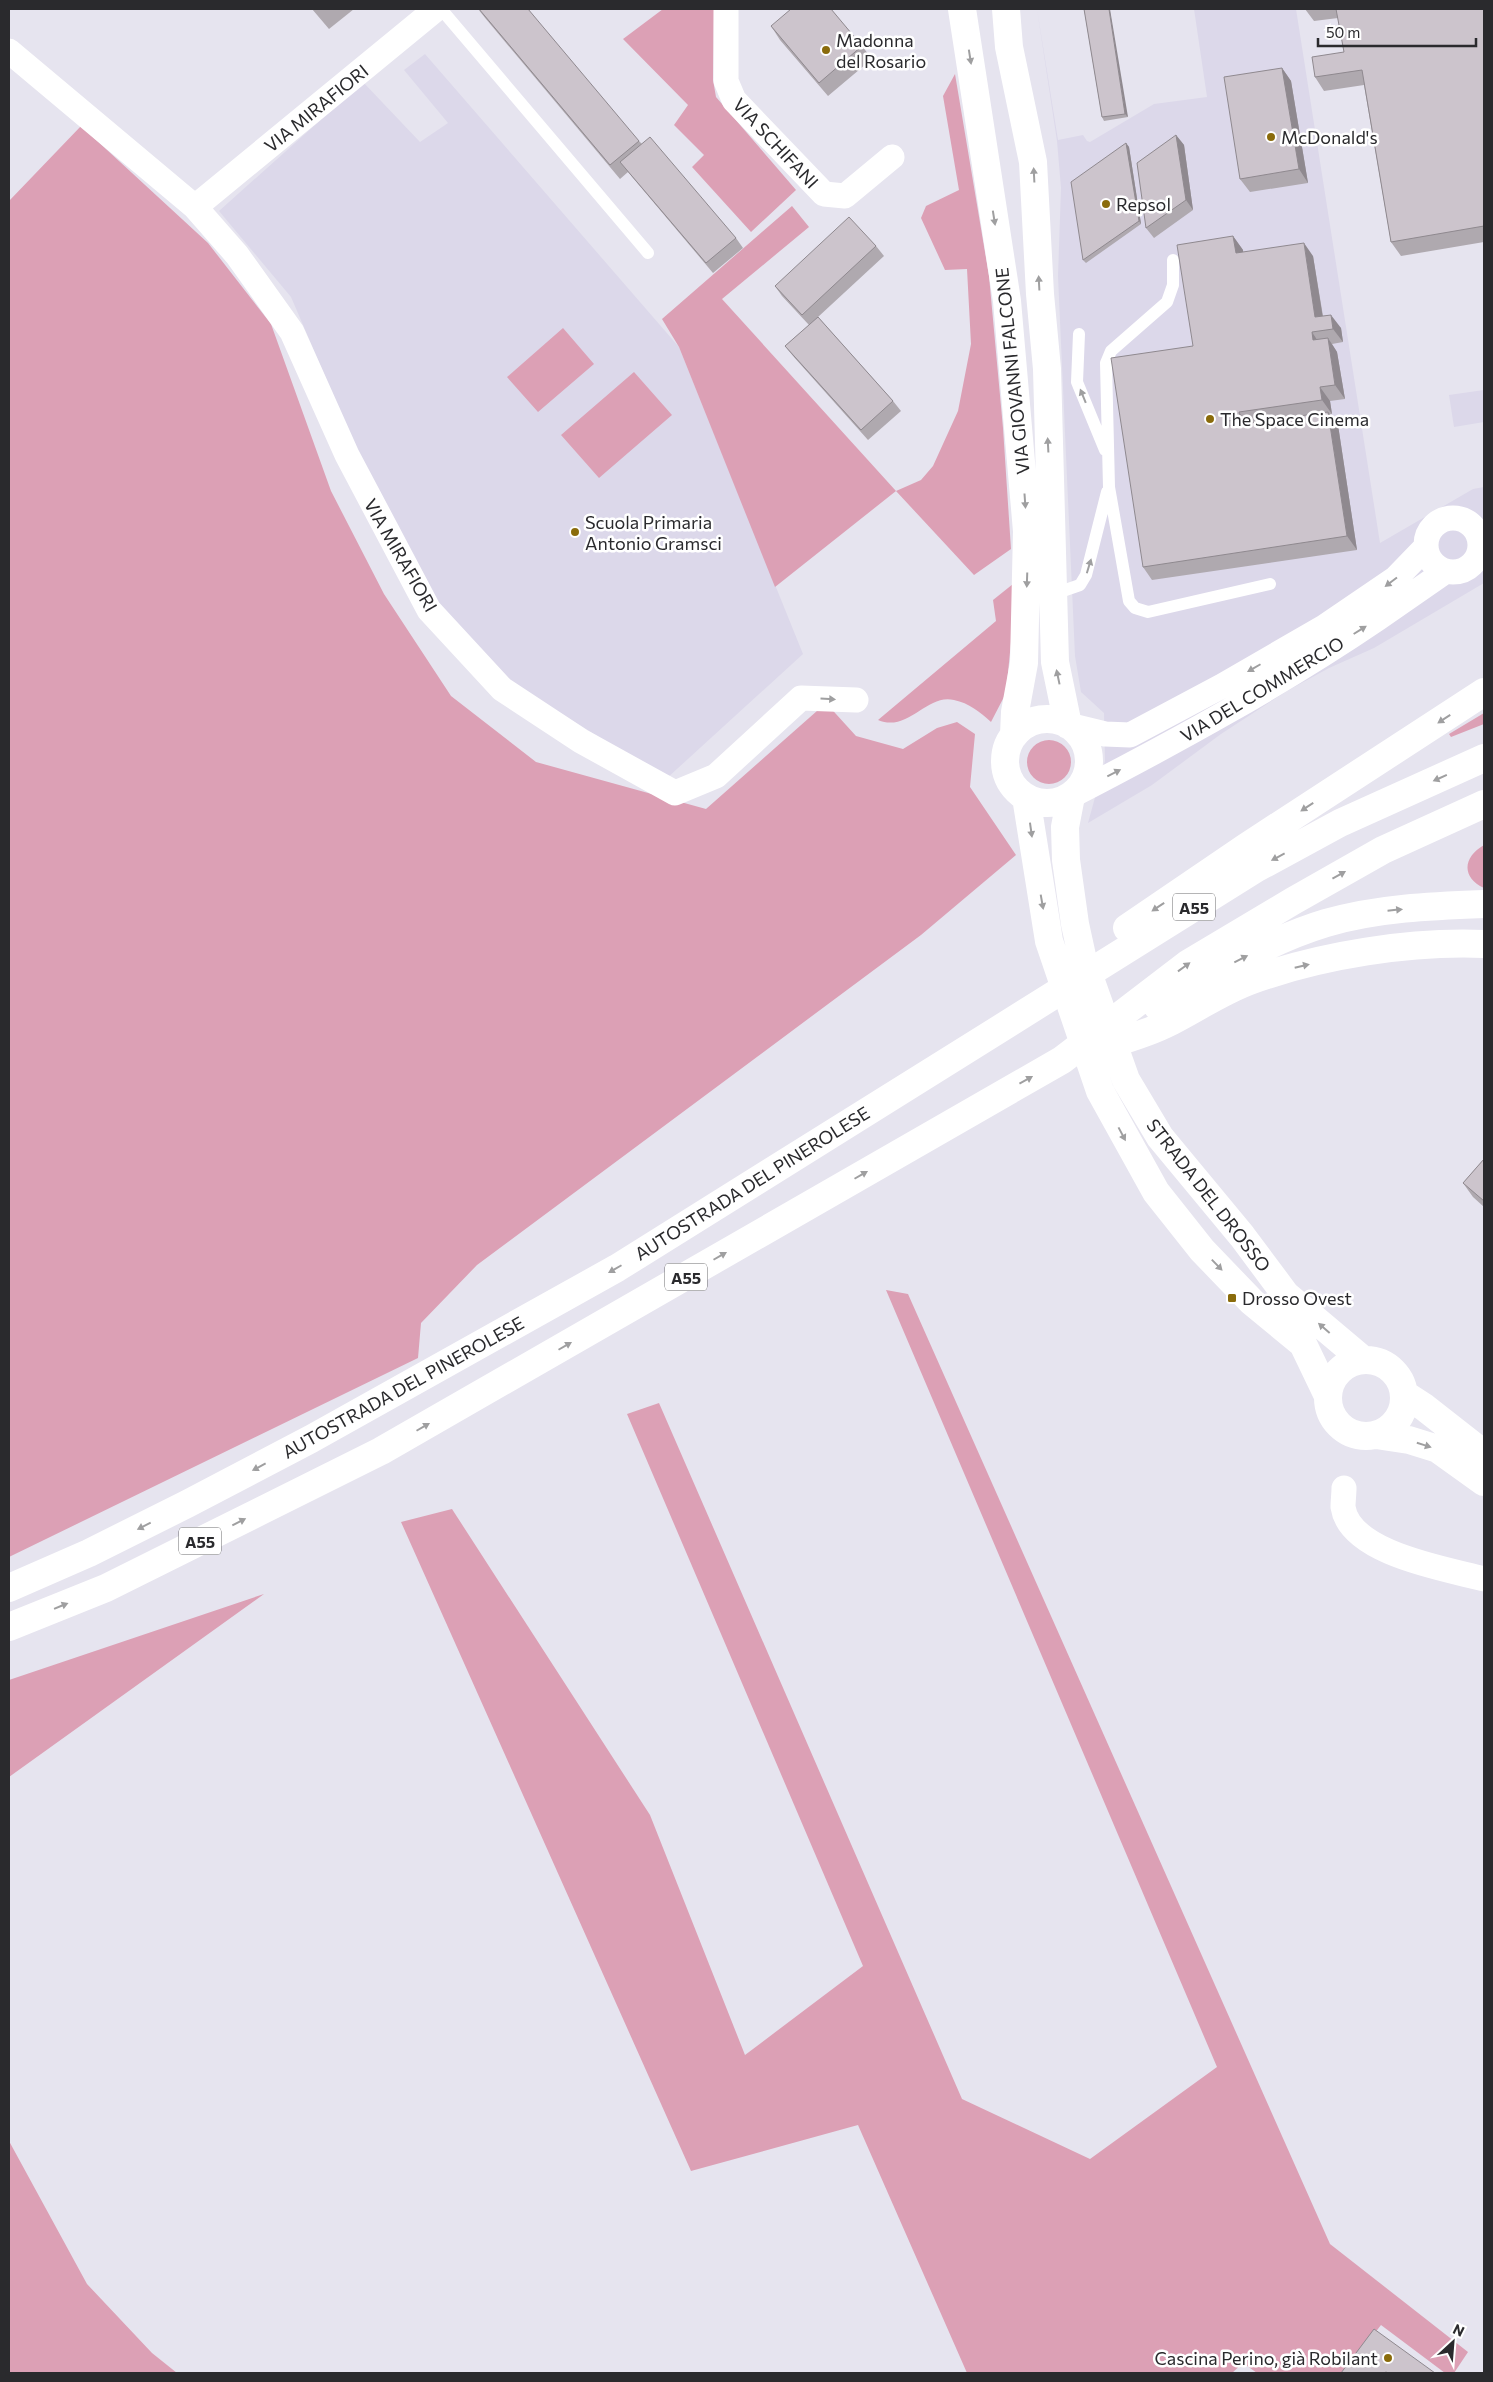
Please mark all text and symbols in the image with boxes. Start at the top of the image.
scale bar [1318,15,1476,47]
text: 50 m [1326,23,1360,41]
place label: Madonna del Rosario [836,29,926,72]
marker: Madonna del Rosario [820,44,832,56]
one-way arrow [966,49,974,65]
street label: VIA MIRAFIORI [260,59,372,157]
street label: VIA SCHIFANI [729,93,823,193]
place label: McDonald's [1281,126,1378,148]
marker: McDonald's [1265,131,1277,143]
one-way arrow [1029,167,1037,183]
place label: Repsol [1116,193,1171,215]
marker: Repsol [1100,198,1112,210]
one-way arrow [991,210,999,226]
street label: VIA GIOVANNI FALCONE [990,266,1034,476]
one-way arrow [1035,275,1043,291]
one-way arrow [1078,389,1086,403]
place label: The Space Cinema [1220,408,1369,430]
marker: The Space Cinema [1204,413,1216,425]
one-way arrow [1044,437,1052,453]
one-way arrow [1021,493,1029,509]
street label: VIA MIRAFIORI [360,494,442,616]
place label: Scuola Primaria Antonio Gramsci [585,511,722,554]
marker: Scuola Primaria Antonio Gramsci [569,526,581,538]
one-way arrow [1085,558,1093,573]
one-way arrow [1023,572,1031,588]
one-way arrow [1385,576,1398,587]
one-way arrow [1354,625,1367,634]
street label: VIA DEL COMMERCIO [1176,632,1348,746]
one-way arrow [1246,664,1261,672]
one-way arrow [1054,670,1062,685]
one-way arrow [821,696,837,704]
one-way arrow [1437,714,1450,724]
one-way arrow [1107,769,1122,777]
one-way arrow [1433,775,1447,783]
one-way arrow [1301,802,1314,812]
one-way arrow [1027,822,1035,838]
one-way arrow [1271,853,1285,861]
one-way arrow [1331,871,1346,879]
one-way arrow [1038,894,1046,910]
road number: A55 [1173,894,1215,920]
one-way arrow [1151,902,1165,912]
one-way arrow [1387,906,1403,914]
one-way arrow [1234,955,1249,963]
one-way arrow [1177,962,1190,973]
one-way arrow [1294,962,1309,970]
one-way arrow [1018,1076,1033,1084]
street label: AUTOSTRADA DEL PINEROLESE [631,1101,873,1265]
street label: STRADA DEL DROSSO [1142,1114,1276,1276]
one-way arrow [1118,1127,1126,1142]
one-way arrow [854,1170,867,1179]
one-way arrow [714,1252,727,1261]
one-way arrow [1211,1259,1223,1271]
road number: A55 [665,1264,707,1290]
one-way arrow [608,1265,622,1274]
place label: Drosso Ovest [1242,1287,1352,1309]
marker: Drosso Ovest [1226,1292,1238,1304]
street label: AUTOSTRADA DEL PINEROLESE [278,1311,528,1463]
one-way arrow [1318,1323,1330,1334]
one-way arrow [558,1342,571,1351]
one-way arrow [417,1422,430,1431]
one-way arrow [1417,1441,1432,1449]
one-way arrow [252,1462,265,1471]
one-way arrow [232,1518,246,1526]
one-way arrow [137,1522,151,1530]
road number: A55 [179,1528,221,1554]
one-way arrow [54,1602,68,1610]
north arrow [1428,2317,1478,2367]
text: N [1450,2320,1467,2340]
place label: Cascina Perino, già Robilant [1155,2347,1378,2369]
marker: Cascina Perino, già Robilant [1382,2352,1394,2364]

